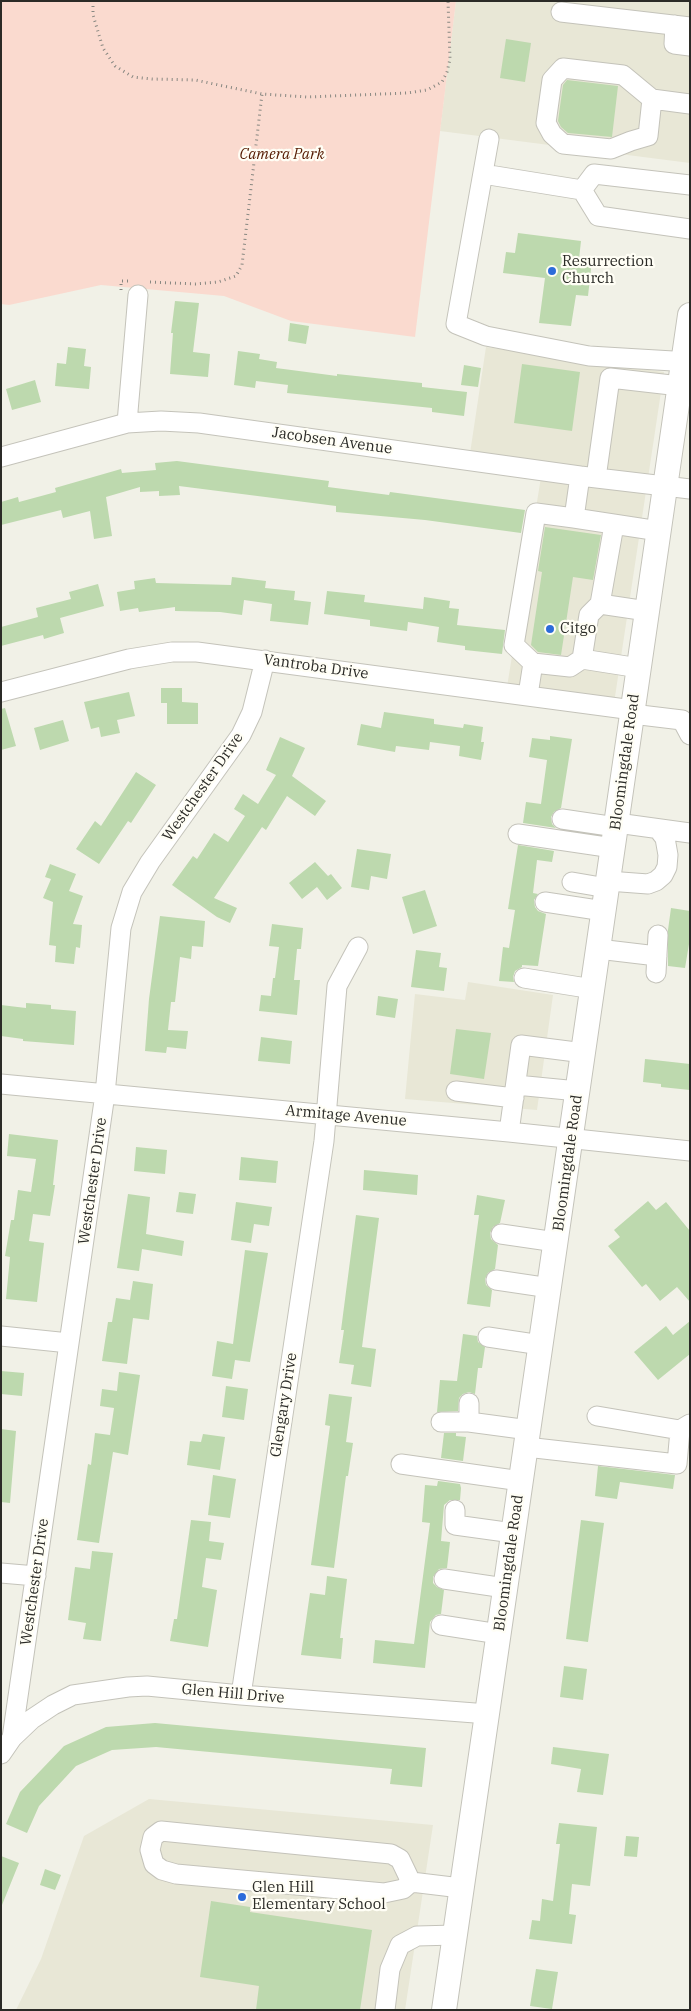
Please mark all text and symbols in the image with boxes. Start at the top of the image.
park label: Camera Park [239,146,325,164]
place label: Resurrection Church [562,253,654,288]
marker: Resurrection Church [546,265,558,277]
street label: Jacobsen Avenue [271,424,393,458]
place label: Citgo [560,620,596,638]
marker: Citgo [544,623,556,635]
street label: Vantroba Drive [262,651,370,683]
street label: Bloomingdale Road [607,693,643,831]
street label: Westchester Drive [159,729,247,845]
street label: Bloomingdale Road [550,1094,586,1232]
street label: Armitage Avenue [285,1102,407,1130]
street label: Westchester Drive [75,1116,111,1246]
street label: Glengary Drive [267,1351,301,1459]
street label: Bloomingdale Road [491,1494,527,1632]
street label: Westchester Drive [17,1517,53,1647]
street label: Glen Hill Drive [181,1681,285,1707]
place label: Glen Hill Elementary School [252,1879,386,1914]
marker: Glen Hill Elementary School [236,1891,248,1903]

